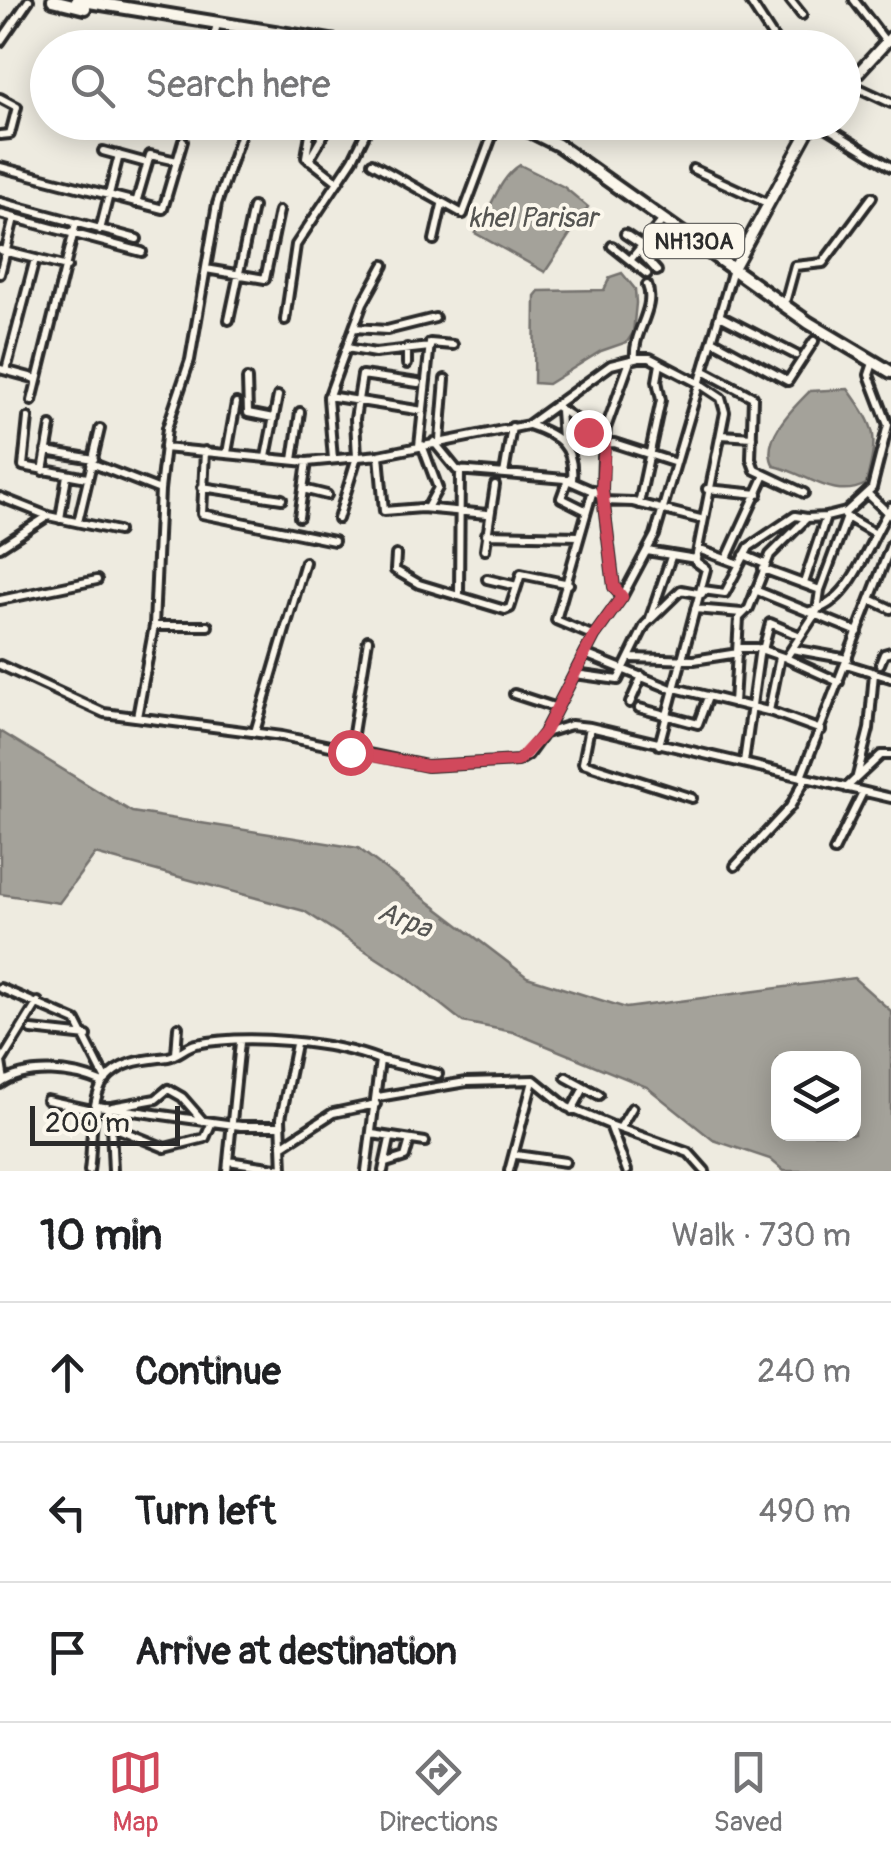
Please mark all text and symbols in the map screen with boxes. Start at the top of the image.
search box [30,30,861,140]
icon: search [65,58,120,113]
text: Search here [145,61,331,109]
water label: khel Parisar [468,201,601,236]
road number: NH130A [644,224,744,258]
route end [566,410,612,456]
route start [328,730,374,776]
water label: Arpa [373,894,438,947]
map controls [771,1051,861,1141]
button: layers [771,1051,861,1141]
scale bar [30,1101,180,1146]
text: 200 m [45,1106,130,1141]
text: 10 min [40,1210,162,1262]
text: Walk · 730 m [672,1216,851,1256]
icon: ahead [40,1345,95,1400]
text: Continue [135,1348,281,1396]
text: 240 m [757,1352,851,1392]
icon: left [40,1485,95,1540]
text: Turn left [135,1488,276,1536]
text: 490 m [759,1492,851,1532]
icon: arrive [40,1625,95,1680]
text: Arrive at destination [135,1628,457,1676]
tab: Map [108,1745,163,1840]
tab: Directions [379,1745,498,1840]
tab: Saved [714,1745,783,1840]

